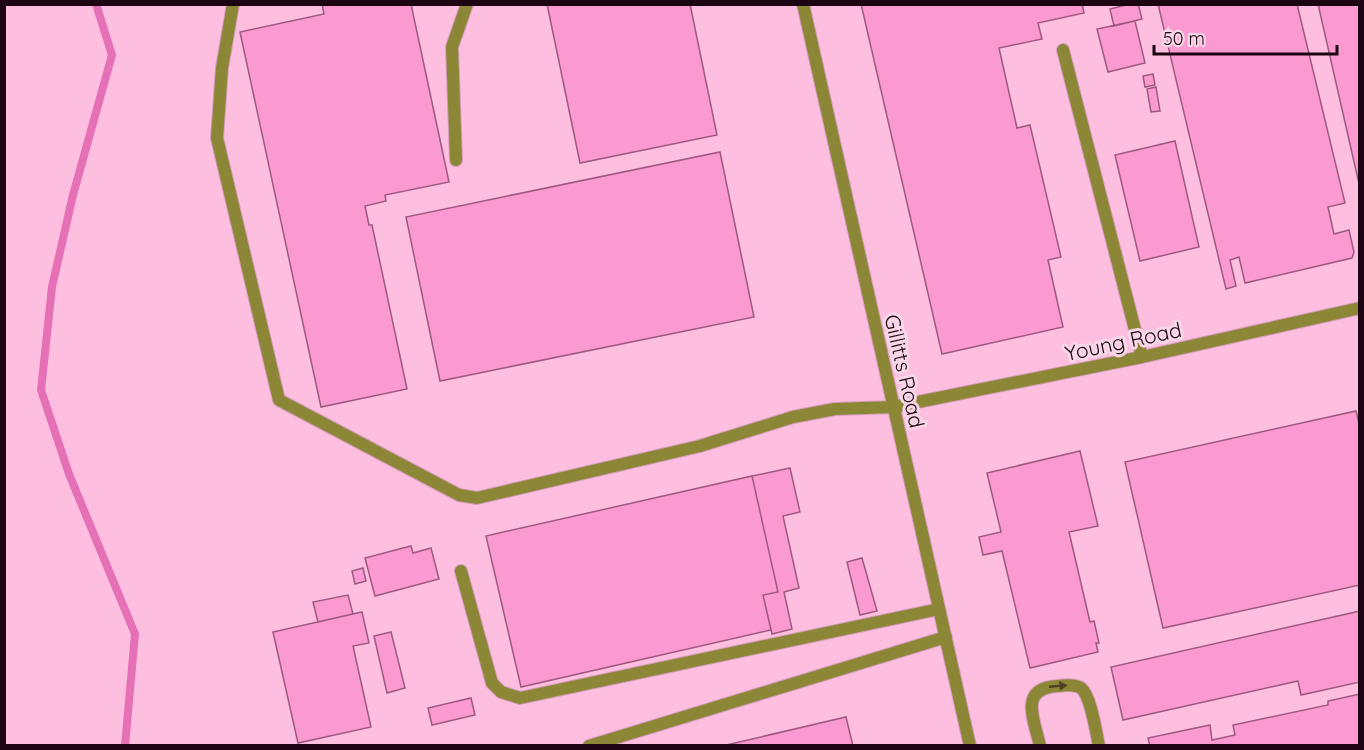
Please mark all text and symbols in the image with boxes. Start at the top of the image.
scale bar [1154,18,1337,56]
text: 50 m [1163,27,1205,50]
street label: Gillitts Road [879,312,931,430]
street label: Young Road [1062,316,1184,366]
one-way arrow [1049,681,1068,691]

